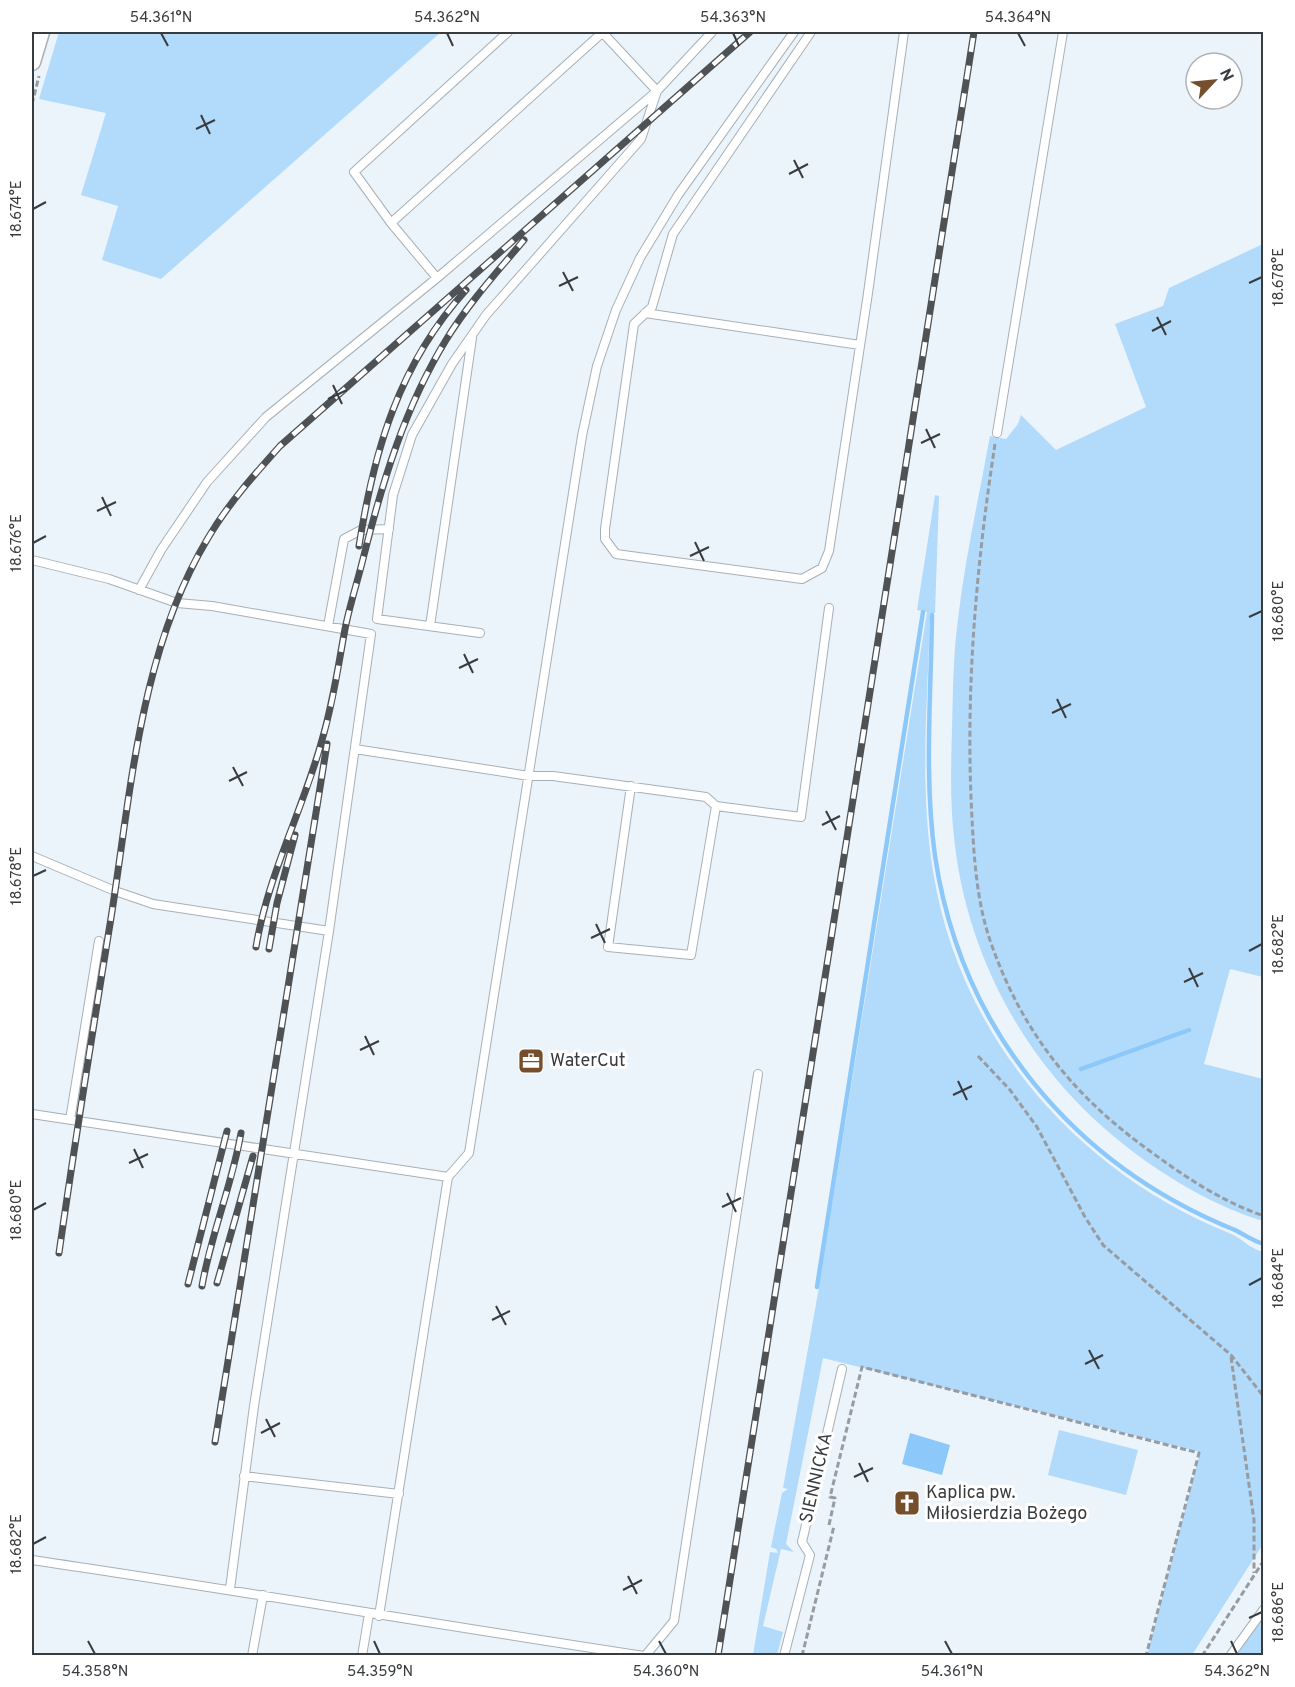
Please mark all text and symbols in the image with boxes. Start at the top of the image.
text: 54.361°N [130,9,192,28]
text: 54.362°N [414,9,480,28]
text: 54.363°N [700,9,766,28]
text: 54.364°N [985,9,1051,28]
north arrow [1184,51,1244,111]
text: N [1214,66,1237,85]
text: 18.674°E [8,180,27,238]
text: 18.678°E [1270,248,1289,306]
text: 18.676°E [8,514,27,572]
text: 18.680°E [1270,581,1289,641]
text: 18.678°E [8,847,27,905]
text: 18.682°E [1270,914,1289,974]
office icon: WaterCut [516,1046,546,1076]
place label: WaterCut [550,1050,626,1073]
text: 18.680°E [8,1180,27,1240]
text: 18.684°E [1270,1248,1289,1308]
street label: SIENNICKA [795,1430,839,1526]
place label: Kaplica pw. Miłosierdzia Bożego [926,1482,1087,1526]
church icon: Kaplica pw. Miłosierdzia Bożego [892,1488,922,1518]
text: 18.682°E [8,1514,27,1574]
text: 18.686°E [1270,1582,1289,1642]
text: 54.358°N [62,1663,128,1682]
text: 54.359°N [347,1663,413,1682]
text: 54.360°N [633,1663,699,1682]
text: 54.361°N [921,1663,983,1682]
text: 54.362°N [1204,1663,1270,1682]

